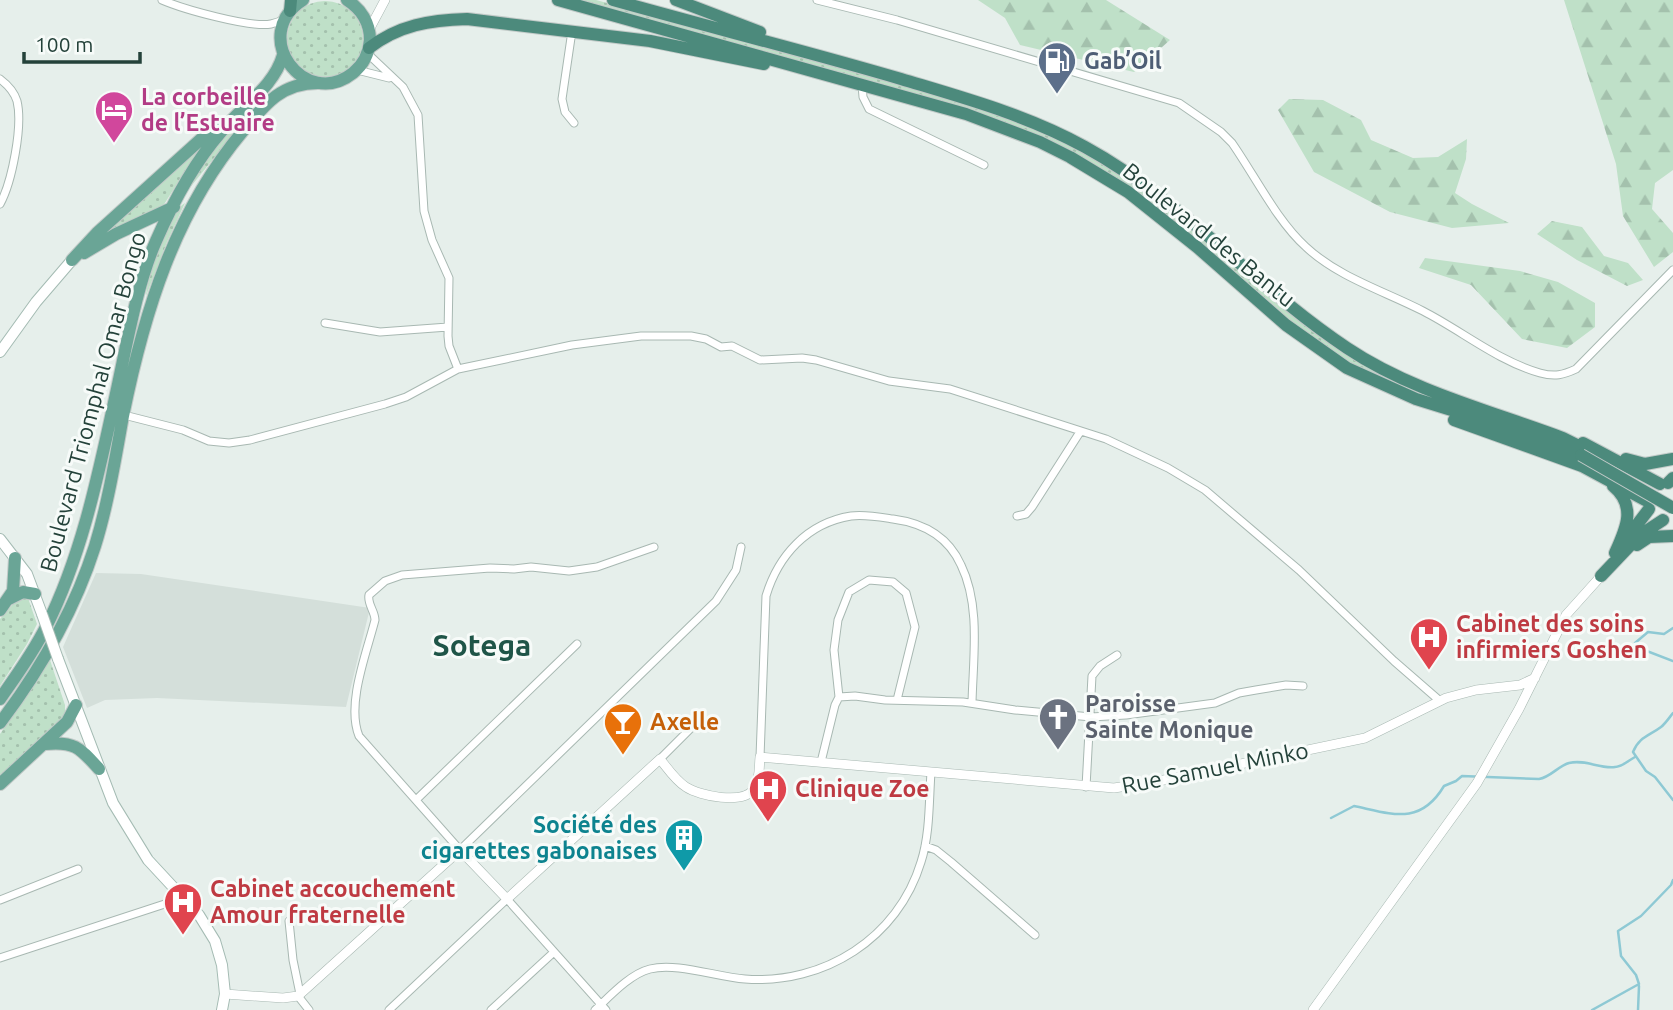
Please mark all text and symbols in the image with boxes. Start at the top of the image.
scale bar [24,21,140,65]
text: 100 m [35,32,93,56]
fuel station icon: Gab’Oil [1036,40,1078,95]
place label: Gab’Oil [1084,48,1162,73]
place label: La corbeille de l’Estuaire [141,84,275,135]
hotel icon: La corbeille de l’Estuaire [93,89,135,144]
street label: Boulevard des Bantu [1118,158,1300,312]
street label: Boulevard Triomphal Omar Bongo [35,229,150,575]
place label: Cabinet des soins infirmiers Goshen [1456,611,1647,662]
hospital icon: Cabinet des soins infirmiers Goshen [1408,616,1450,671]
district label: Sotega [433,628,531,662]
place label: Paroisse Sainte Monique [1085,691,1254,742]
church icon: Paroisse Sainte Monique [1037,696,1079,751]
bar icon: Axelle [602,701,644,756]
place label: Axelle [650,709,719,734]
street label: Rue Samuel Minko [1119,737,1310,798]
hospital icon: Clinique Zoe [747,768,789,823]
place label: Clinique Zoe [795,776,930,801]
place label: Société des cigarettes gabonaises [421,812,657,863]
building icon: Société des cigarettes gabonaises [663,817,705,872]
place label: Cabinet accouchement Amour fraternelle [210,876,456,927]
hospital icon: Cabinet accouchement Amour fraternelle [162,881,204,936]

